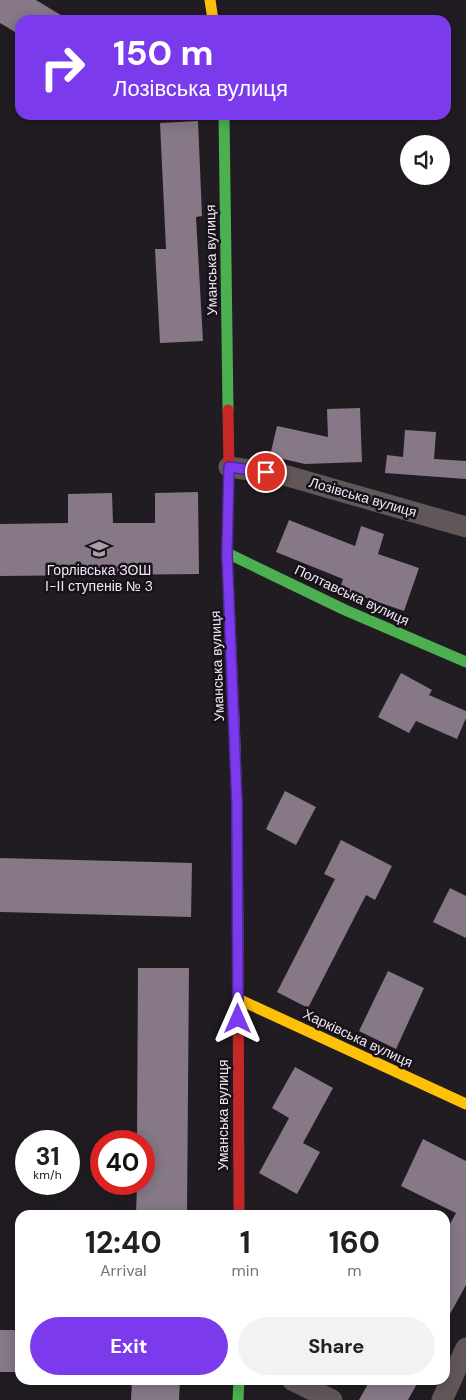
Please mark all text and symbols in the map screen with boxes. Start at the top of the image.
text: 150 m [113,30,213,76]
icon: right [30,35,95,100]
text: Лозівська вулиця [113,74,288,103]
map controls [400,135,450,185]
button: sound [400,135,450,185]
street label: Уманська вулиця [201,204,221,316]
pin [245,451,287,493]
icon: arrive [252,458,280,486]
street label: Лозівська вулиця [307,473,419,521]
school or university icon: Горлівська ЗОШ І-ІІ ступенів № 3 [88,538,110,560]
street label: Полтавська вулиця [292,560,412,630]
place label: Горлівська ЗОШ І-ІІ ступенів № 3 [45,561,153,595]
street label: Уманська вулиця [206,610,228,722]
position arrow [211,992,263,1044]
street label: Харківська вулиця [300,1005,416,1071]
street label: Уманська вулиця [214,1059,232,1171]
speed limit sign: 40 [90,1130,155,1195]
text: 31 [35,1140,59,1173]
text: km/h [33,1167,62,1183]
text: 12:40 [85,1223,162,1262]
text: 1 [240,1223,251,1262]
text: 160 [329,1223,380,1262]
text: Arrival [100,1260,147,1281]
text: min [232,1260,259,1281]
text: m [347,1260,362,1281]
button: Exit [30,1317,228,1375]
button: Share [238,1317,435,1375]

